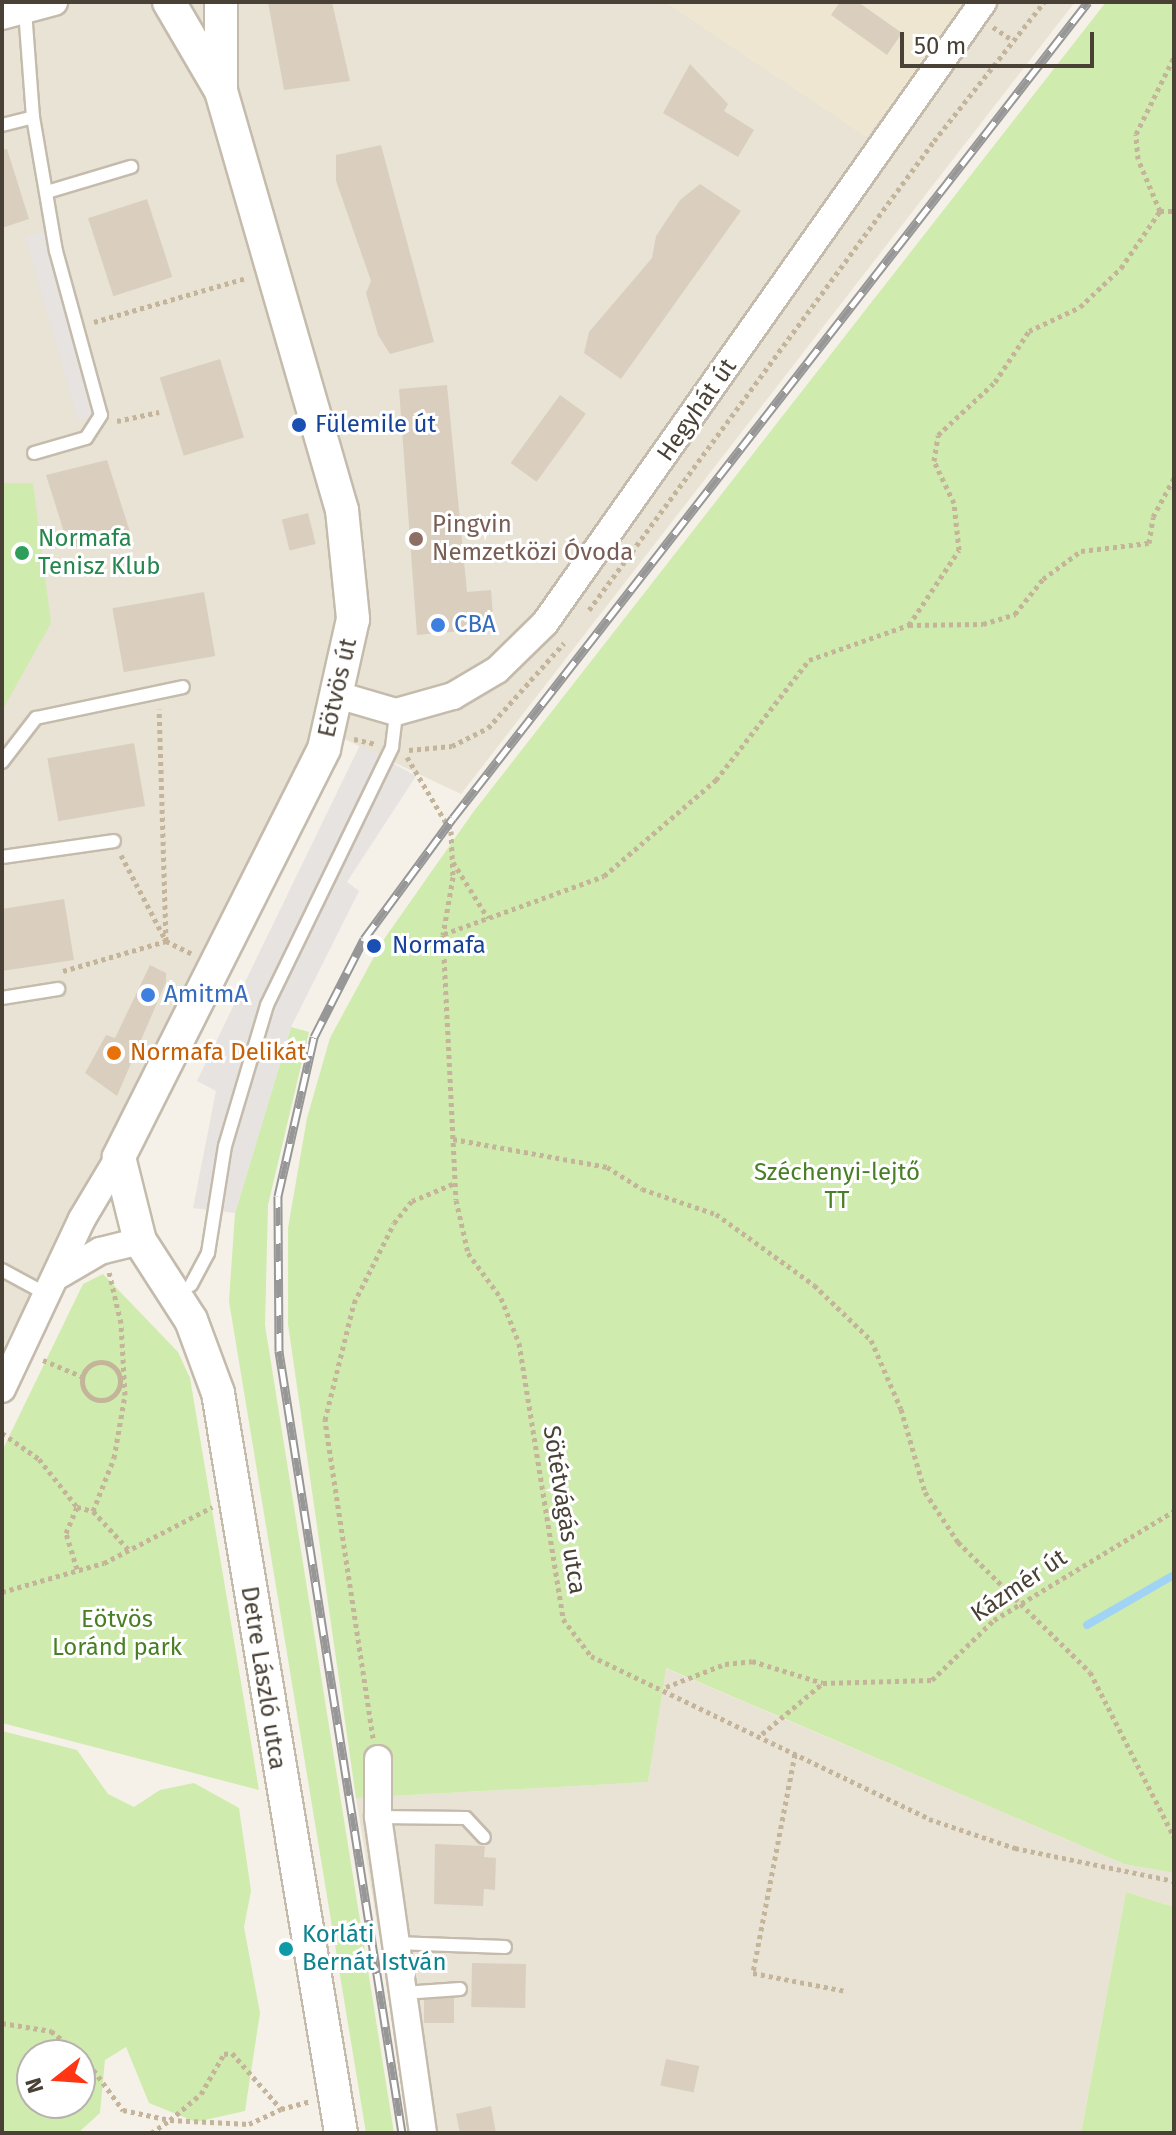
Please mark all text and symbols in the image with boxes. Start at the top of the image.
scale bar [904,16,1098,66]
text: 50 m [914,32,966,60]
street label: Hegyhát út [651,353,743,467]
place label: Fülemile út [315,411,436,439]
marker: Fülemile út [290,416,308,434]
place label: Pingvin Nemzetközi Óvoda [432,511,633,567]
place label: Normafa Tenisz Klub [38,525,160,581]
marker: Pingvin Nemzetközi Óvoda [407,530,425,548]
marker: Normafa Tenisz Klub [13,544,31,562]
place label: CBA [454,611,496,639]
marker: CBA [429,616,447,634]
street label: Eötvös út [313,636,363,740]
place label: Normafa [392,932,486,960]
marker: Normafa [363,935,385,957]
place label: AmitmA [164,981,248,1009]
marker: AmitmA [139,986,157,1004]
place label: Normafa Delikát [130,1039,306,1067]
marker: Normafa Delikát [105,1044,123,1062]
park label: Széchenyi-lejtő TT [754,1159,920,1215]
street label: Sötétvágás utca [536,1424,592,1596]
street label: Kázmér út [966,1543,1072,1629]
street label: Detre László utca [234,1584,292,1772]
park label: Eötvös Loránd park [52,1606,182,1662]
place label: Korláti Bernát István [302,1921,446,1977]
marker: Korláti Bernát István [277,1940,295,1958]
north arrow [16,2039,96,2119]
text: N [19,2075,50,2097]

